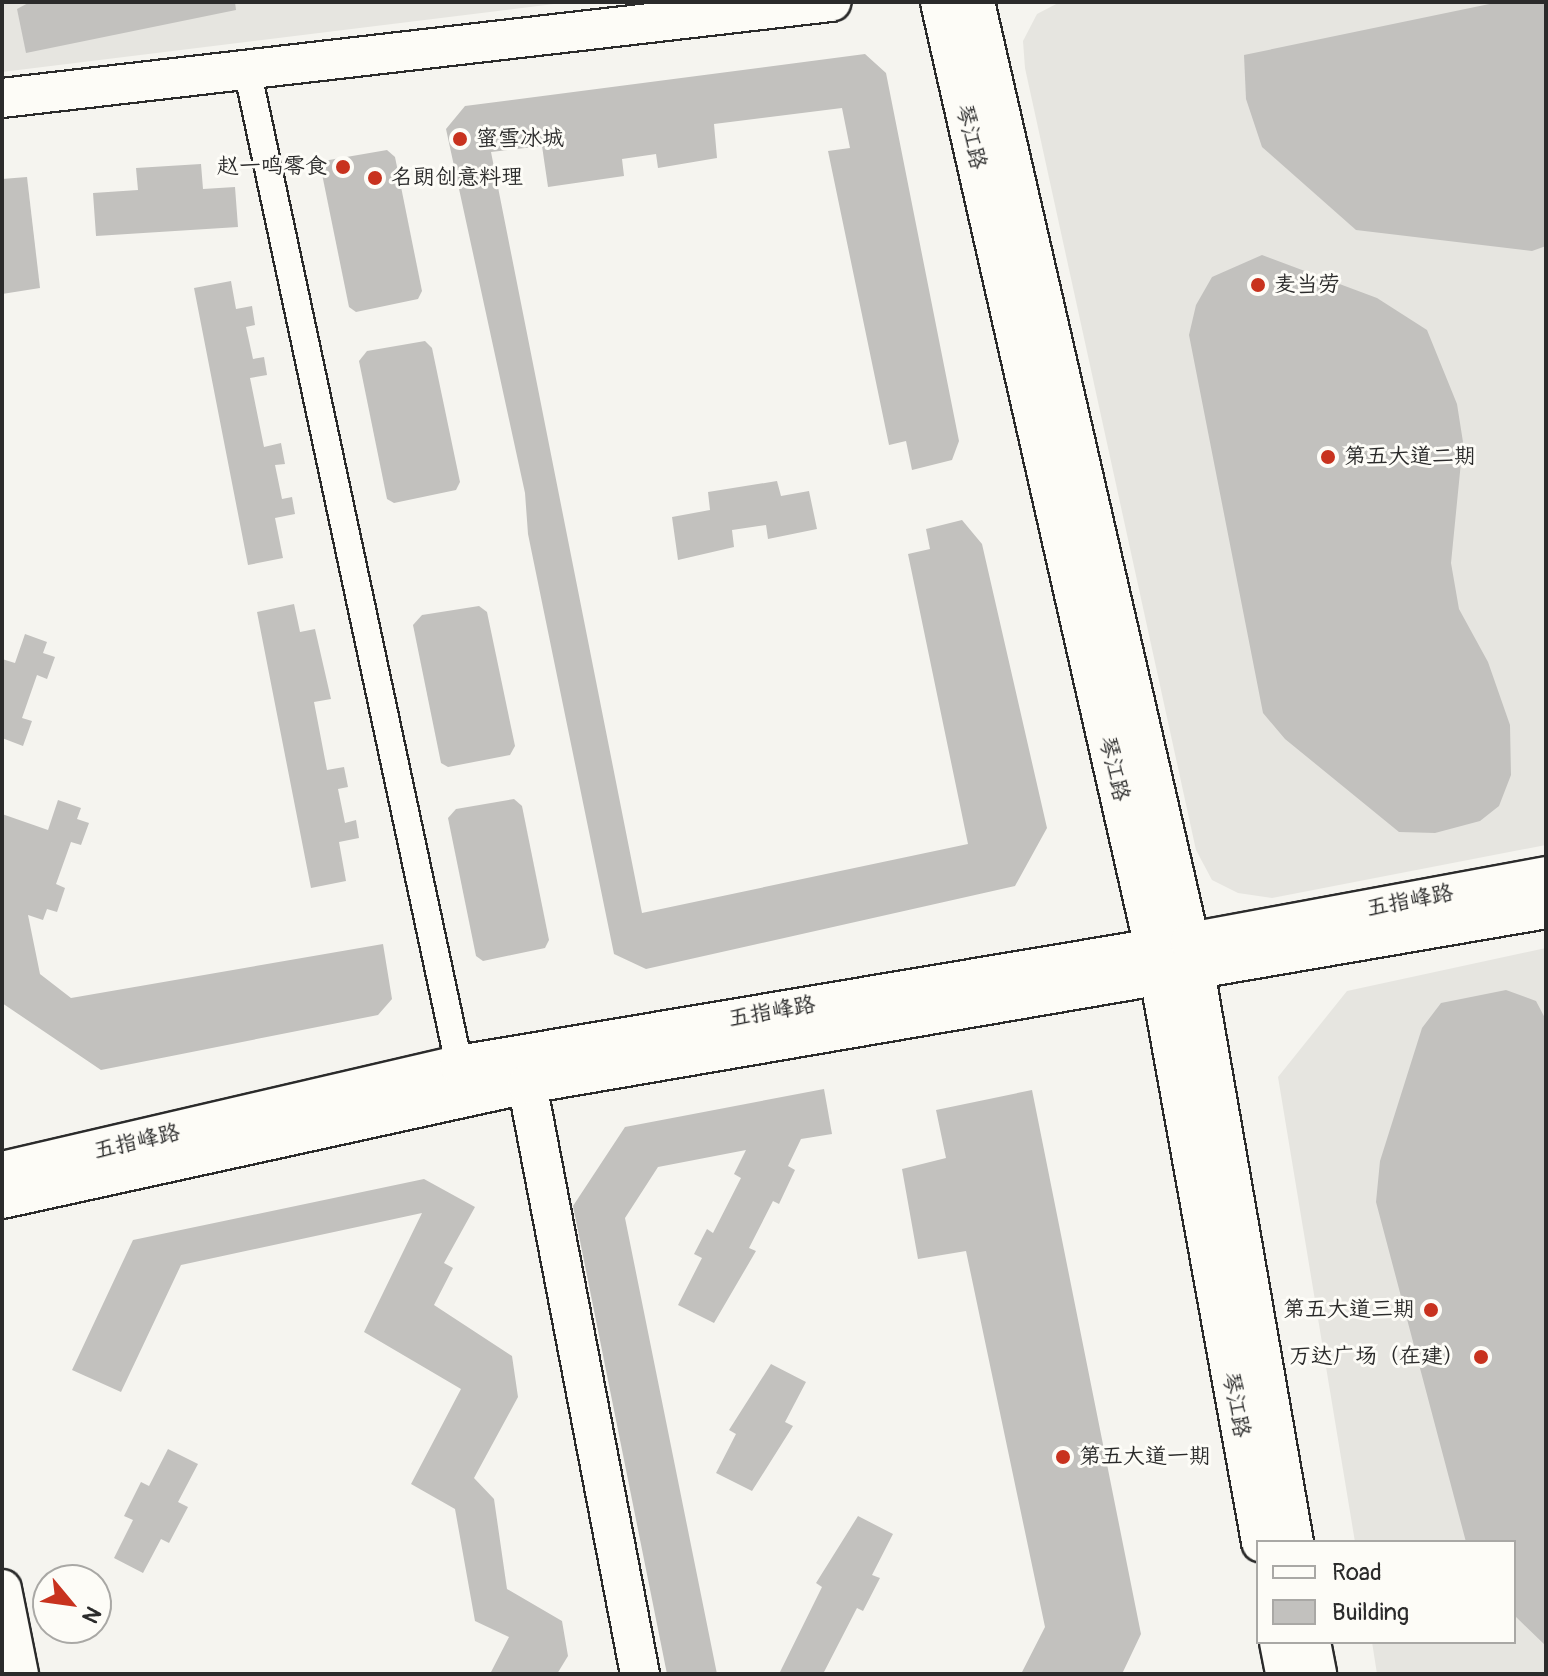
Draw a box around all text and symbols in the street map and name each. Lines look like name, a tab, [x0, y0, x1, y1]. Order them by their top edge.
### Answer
street label: 琴江路	[951, 102, 991, 172]
place label: 蜜雪冰城	[476, 126, 564, 152]
marker: 蜜雪冰城	[451, 130, 469, 148]
place label: 赵一鸣零食	[217, 154, 327, 180]
marker: 赵一鸣零食	[334, 158, 352, 176]
place label: 名朗创意料理	[391, 165, 523, 191]
marker: 名朗创意料理	[366, 169, 384, 187]
place label: 麦当劳	[1274, 272, 1340, 298]
marker: 麦当劳	[1249, 276, 1267, 294]
place label: 第五大道二期	[1344, 444, 1476, 470]
marker: 第五大道二期	[1319, 448, 1337, 466]
street label: 琴江路	[1094, 734, 1134, 804]
street label: 五指峰路	[1364, 880, 1456, 922]
street label: 五指峰路	[726, 991, 818, 1033]
street label: 五指峰路	[91, 1119, 183, 1165]
place label: 第五大道三期	[1283, 1297, 1415, 1323]
marker: 第五大道三期	[1422, 1301, 1440, 1319]
place label: 万达广场（在建）	[1289, 1344, 1465, 1370]
marker: 万达广场（在建）	[1472, 1348, 1490, 1366]
street label: 琴江路	[1217, 1370, 1255, 1440]
place label: 第五大道一期	[1079, 1444, 1211, 1470]
marker: 第五大道一期	[1054, 1448, 1072, 1466]
legend	[1256, 1540, 1516, 1644]
text: Road	[1332, 1558, 1382, 1587]
north arrow	[32, 1564, 112, 1644]
text: Building	[1332, 1598, 1409, 1627]
text: N	[75, 1601, 107, 1628]

